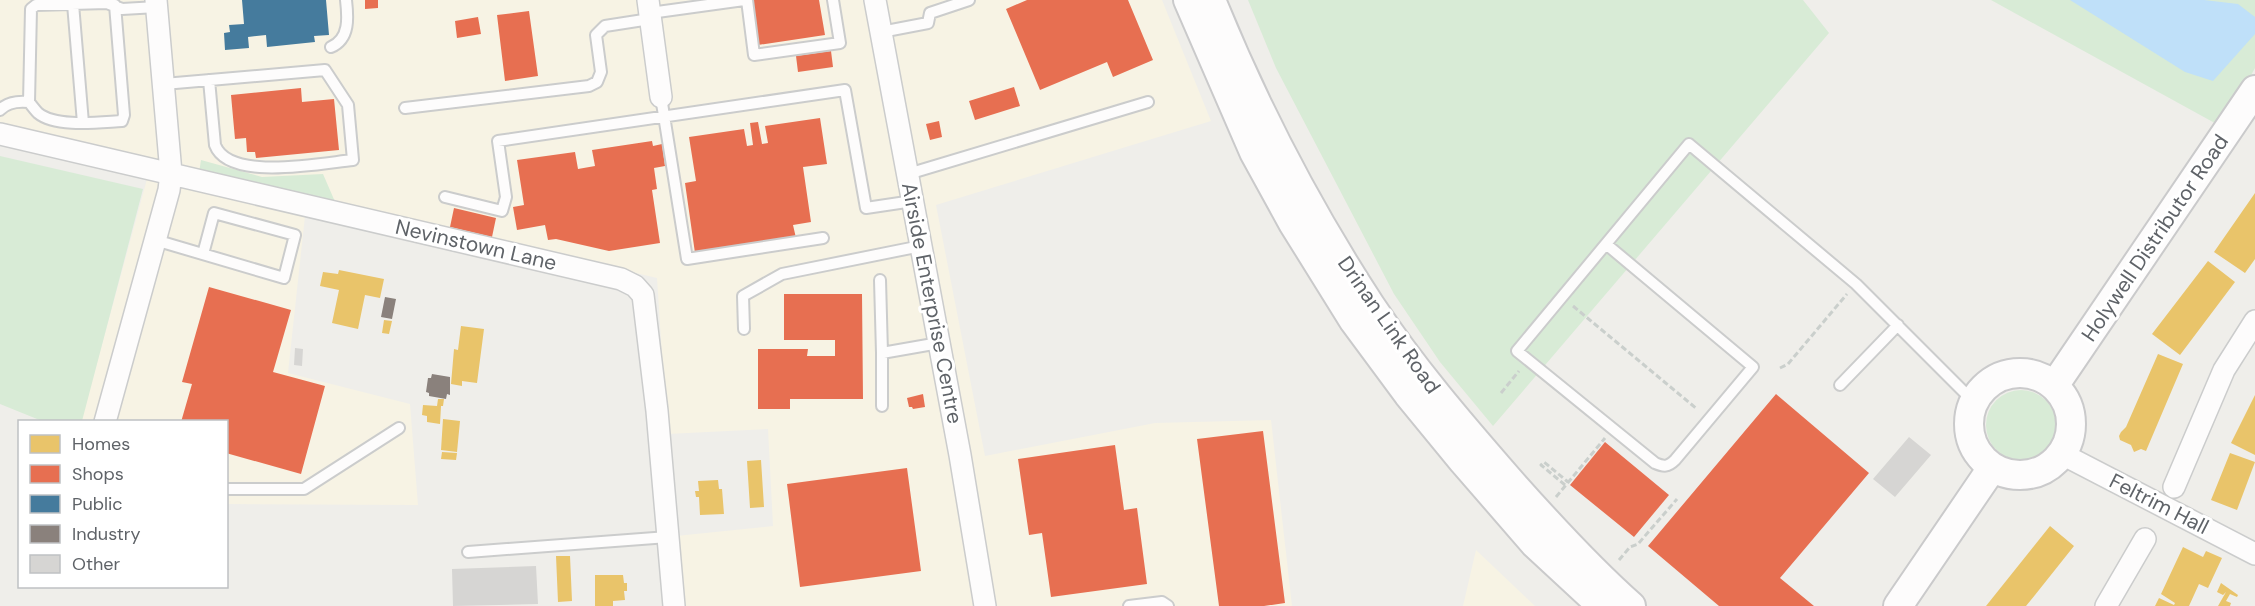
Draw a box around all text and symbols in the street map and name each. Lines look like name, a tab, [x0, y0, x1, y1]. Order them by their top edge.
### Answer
street label: Holywell Distributor Road	[2075, 129, 2235, 347]
street label: Airside Enterprise Centre	[895, 180, 969, 426]
street label: Nevinstown Lane	[393, 213, 559, 277]
street label: Drinan Link Road	[1331, 251, 1447, 399]
legend	[18, 420, 228, 588]
text: Homes	[72, 432, 130, 456]
text: Shops	[72, 462, 124, 486]
street label: Feltrim Hall	[2105, 467, 2213, 541]
text: Public	[72, 492, 123, 516]
text: Industry	[72, 522, 141, 546]
text: Other	[72, 552, 121, 576]

